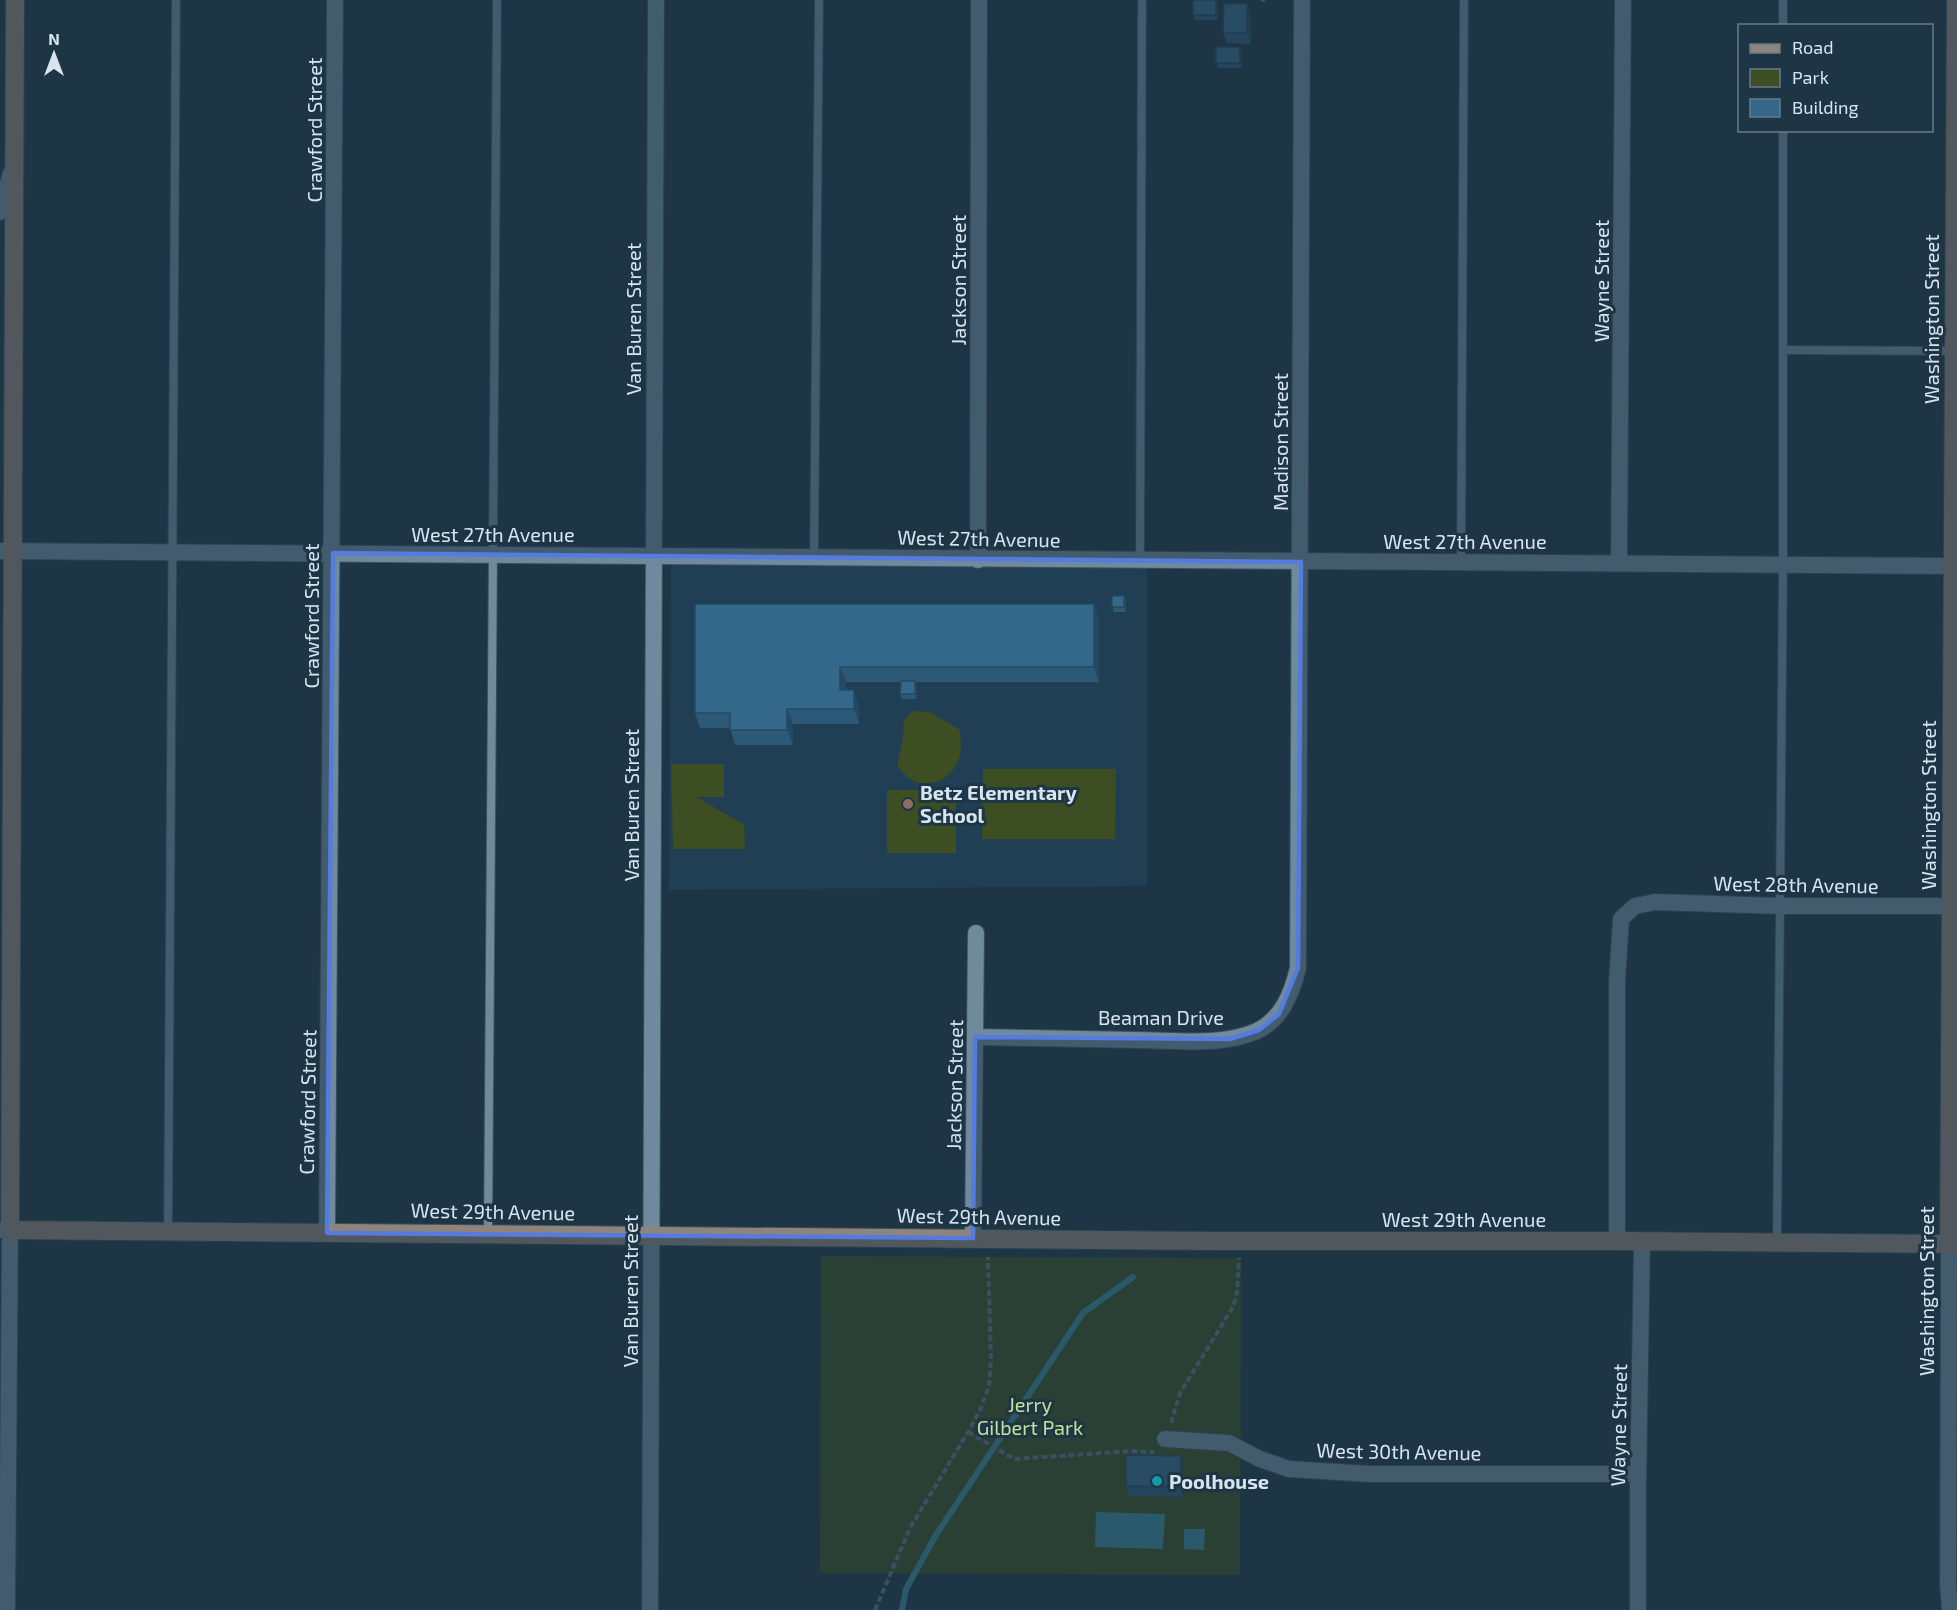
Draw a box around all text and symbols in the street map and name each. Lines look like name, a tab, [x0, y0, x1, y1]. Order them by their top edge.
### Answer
north arrow	[24, 24, 84, 84]
legend	[1738, 24, 1933, 132]
text: N	[48, 29, 60, 48]
text: Road	[1792, 36, 1833, 58]
street label: Crawford Street	[302, 57, 326, 203]
text: Park	[1792, 66, 1829, 88]
text: Building	[1792, 96, 1859, 118]
street label: Jackson Street	[946, 214, 970, 345]
street label: Wayne Street	[1589, 219, 1613, 342]
street label: Washington Street	[1919, 234, 1943, 404]
street label: Van Buren Street	[621, 242, 645, 395]
street label: Madison Street	[1268, 373, 1292, 511]
street label: West 27th Avenue	[411, 522, 575, 546]
street label: West 27th Avenue	[897, 525, 1061, 551]
street label: West 27th Avenue	[1383, 529, 1547, 553]
street label: Crawford Street	[299, 543, 323, 689]
street label: Washington Street	[1916, 720, 1940, 890]
street label: Van Buren Street	[619, 728, 643, 881]
place label: Betz Elementary School	[920, 780, 1078, 827]
marker: Betz Elementary School	[901, 797, 915, 811]
street label: West 28th Avenue	[1713, 871, 1879, 897]
street label: Beaman Drive	[1098, 1005, 1224, 1029]
street label: Jackson Street	[941, 1019, 967, 1151]
street label: Crawford Street	[294, 1029, 320, 1175]
street label: West 29th Avenue	[411, 1198, 575, 1224]
street label: West 29th Avenue	[897, 1203, 1061, 1229]
street label: Washington Street	[1914, 1206, 1938, 1376]
street label: West 29th Avenue	[1382, 1207, 1546, 1231]
street label: Van Buren Street	[618, 1214, 642, 1367]
street label: Wayne Street	[1605, 1363, 1631, 1487]
park label: Jerry Gilbert Park	[977, 1392, 1083, 1439]
street label: West 30th Avenue	[1316, 1438, 1482, 1464]
place label: Poolhouse	[1169, 1469, 1269, 1493]
marker: Poolhouse	[1150, 1474, 1164, 1488]

